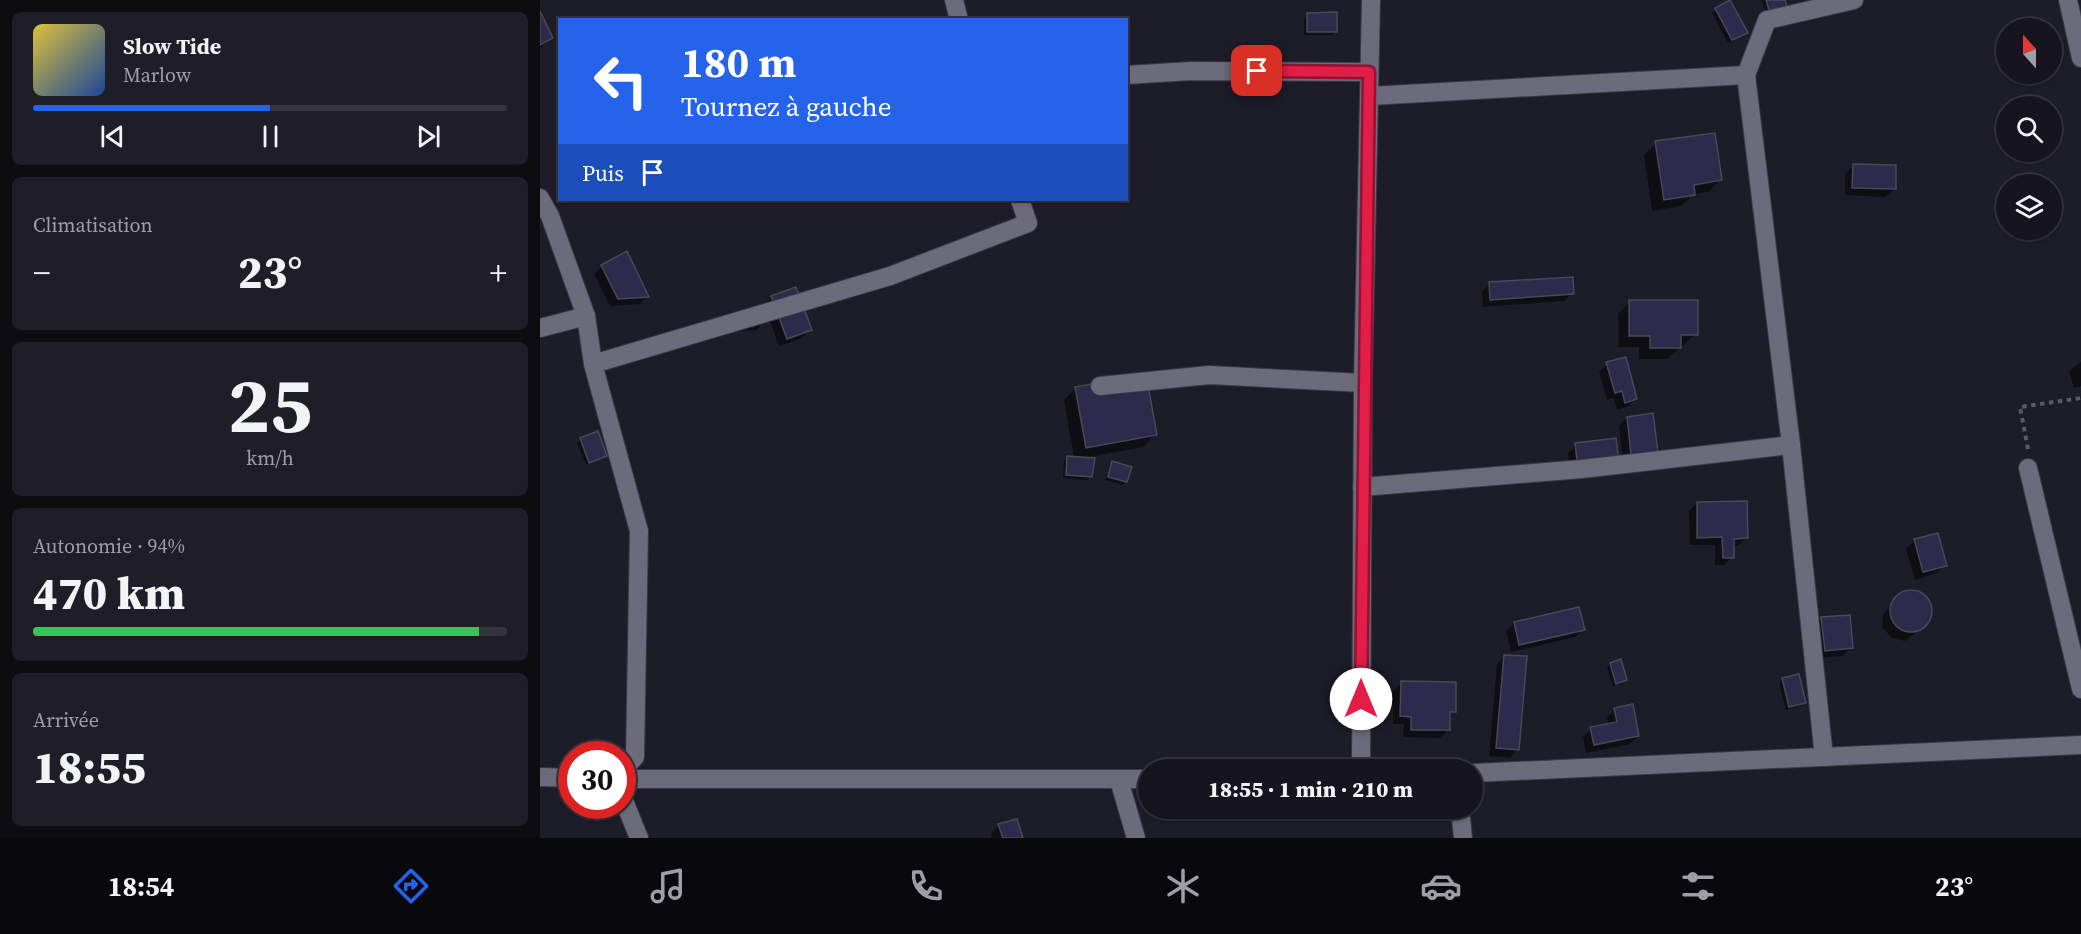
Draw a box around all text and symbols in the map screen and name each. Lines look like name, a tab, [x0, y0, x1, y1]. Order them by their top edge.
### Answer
north arrow	[1996, 18, 2062, 84]
map controls	[1996, 18, 2062, 240]
text: Slow Tide	[123, 31, 221, 61]
text: 180 m	[681, 33, 796, 91]
icon: left	[582, 42, 660, 120]
pin	[1231, 45, 1282, 96]
icon: arrive	[1240, 54, 1273, 87]
text: Marlow	[123, 61, 191, 89]
text: Tournez à gauche	[681, 88, 891, 125]
button: search	[1996, 96, 2062, 162]
icon: previous	[96, 120, 129, 153]
icon: pause	[254, 120, 287, 153]
icon: next	[412, 120, 445, 153]
icon: arrive	[636, 156, 669, 189]
text: Puis	[582, 158, 624, 188]
button: layers	[1996, 174, 2062, 240]
text: Climatisation	[33, 211, 153, 239]
text: 23°	[238, 241, 302, 303]
text: −	[33, 250, 51, 295]
text: +	[489, 250, 507, 295]
text: 25	[228, 351, 312, 458]
text: km/h	[246, 444, 294, 472]
text: Autonomie · 94%	[33, 532, 185, 560]
text: 470 km	[33, 562, 185, 624]
position arrow	[1329, 667, 1393, 731]
text: Arrivée	[33, 706, 99, 734]
text: 18:55	[33, 736, 146, 798]
speed limit sign: 30	[558, 741, 636, 819]
text: 18:55 · 1 min · 210 m	[1208, 774, 1413, 804]
icon: directions	[390, 865, 432, 907]
icon: music	[647, 865, 689, 907]
icon: phone	[905, 865, 947, 907]
icon: climate	[1162, 865, 1204, 907]
icon: car	[1420, 865, 1462, 907]
icon: filters	[1677, 865, 1719, 907]
text: 18:54	[108, 868, 174, 905]
text: 23°	[1935, 868, 1973, 905]

